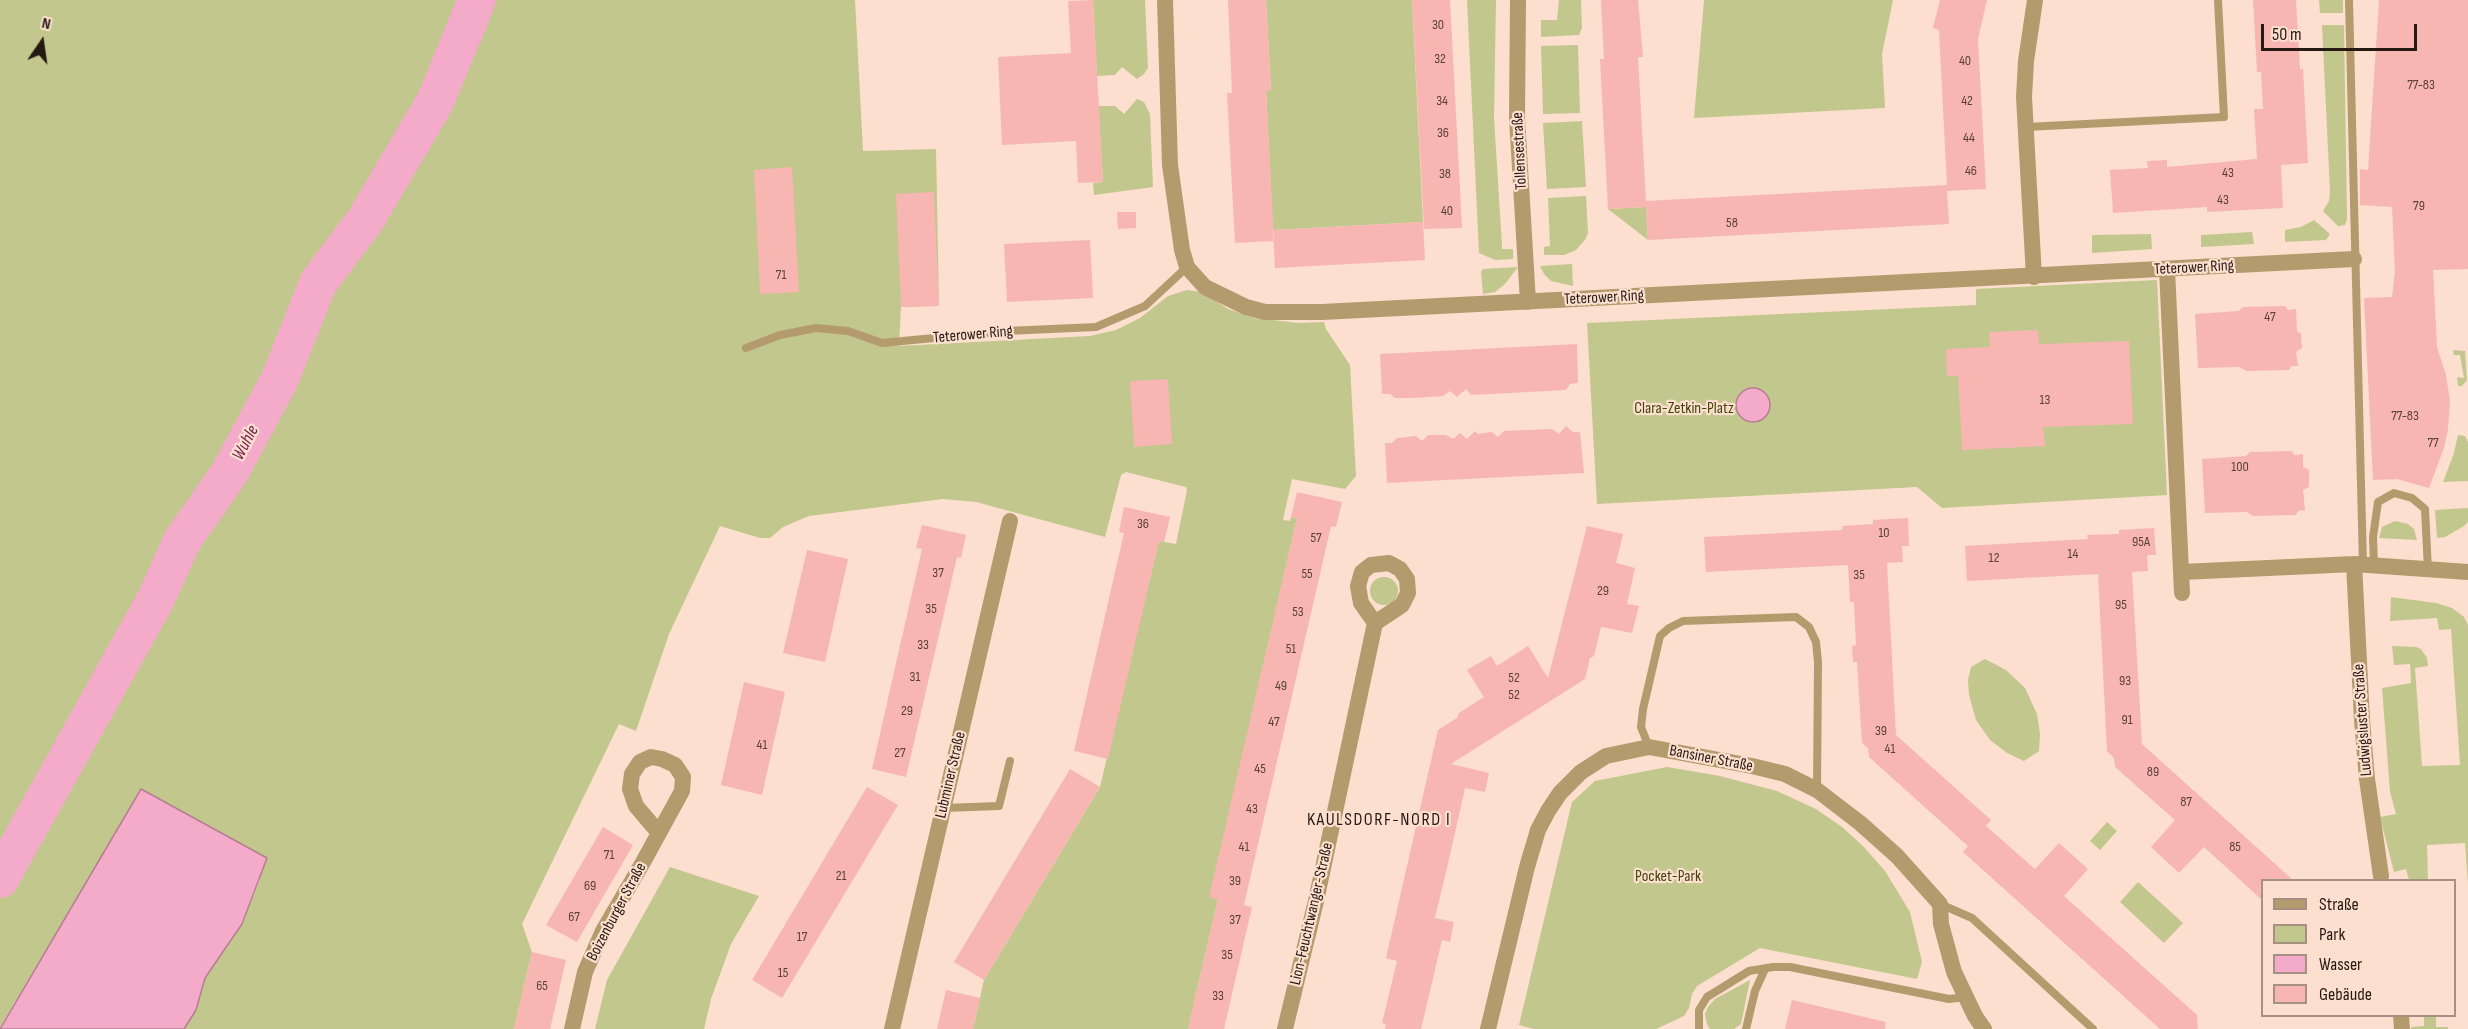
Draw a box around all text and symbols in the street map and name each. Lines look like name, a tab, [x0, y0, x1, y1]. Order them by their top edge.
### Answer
north arrow	[12, 12, 72, 72]
scale bar	[2264, 12, 2420, 50]
text: N	[40, 14, 52, 34]
house number: 30	[1432, 17, 1444, 33]
text: 50 m	[2272, 24, 2302, 45]
house number: 32	[1434, 51, 1446, 67]
house number: 40	[1959, 53, 1971, 69]
house number: 77-83	[2407, 77, 2435, 93]
house number: 34	[1436, 93, 1448, 109]
house number: 42	[1961, 93, 1973, 109]
street label: Tollensestraße	[1508, 112, 1532, 190]
house number: 36	[1437, 125, 1449, 141]
house number: 44	[1963, 130, 1975, 146]
house number: 46	[1965, 163, 1977, 179]
house number: 43	[2222, 165, 2234, 181]
house number: 38	[1439, 166, 1451, 182]
house number: 43	[2217, 192, 2229, 208]
house number: 79	[2413, 198, 2425, 214]
house number: 40	[1441, 203, 1453, 219]
house number: 58	[1726, 215, 1738, 231]
street label: Teterower Ring	[2154, 256, 2234, 280]
house number: 71	[776, 267, 786, 283]
street label: Teterower Ring	[1564, 286, 1644, 310]
house number: 47	[2264, 309, 2276, 325]
street label: Teterower Ring	[932, 322, 1014, 348]
house number: 13	[2040, 392, 2050, 408]
park label: Clara-Zetkin-Platz	[1634, 399, 1734, 419]
house number: 77-83	[2391, 408, 2419, 424]
water label: Wuhle	[228, 422, 264, 464]
house number: 77	[2427, 435, 2439, 451]
house number: 100	[2231, 459, 2249, 475]
house number: 36	[1137, 516, 1149, 532]
house number: 10	[1878, 525, 1890, 541]
house number: 57	[1310, 530, 1322, 546]
house number: 95A	[2132, 534, 2150, 550]
house number: 14	[2068, 546, 2078, 562]
house number: 12	[1989, 550, 1999, 566]
house number: 37	[932, 565, 944, 581]
house number: 55	[1301, 566, 1313, 582]
house number: 35	[1853, 567, 1865, 583]
house number: 29	[1597, 583, 1609, 599]
house number: 95	[2115, 597, 2127, 613]
house number: 35	[925, 601, 937, 617]
house number: 53	[1292, 604, 1304, 620]
house number: 33	[917, 637, 929, 653]
house number: 51	[1286, 641, 1296, 657]
street label: Ludwigsluster Straße	[2350, 663, 2376, 777]
house number: 31	[910, 669, 920, 685]
house number: 52	[1508, 670, 1520, 686]
house number: 93	[2119, 673, 2131, 689]
house number: 49	[1275, 678, 1287, 694]
house number: 52	[1508, 687, 1520, 703]
house number: 29	[901, 703, 913, 719]
house number: 91	[2121, 712, 2133, 728]
house number: 47	[1268, 714, 1280, 730]
house number: 39	[1875, 723, 1887, 739]
street label: Lubminer Straße	[932, 730, 970, 820]
house number: 41	[757, 737, 767, 753]
street label: Bansiner Straße	[1668, 741, 1754, 777]
house number: 41	[1885, 741, 1895, 757]
house number: 27	[894, 745, 906, 761]
house number: 45	[1254, 761, 1266, 777]
house number: 89	[2147, 764, 2159, 780]
house number: 87	[2180, 794, 2192, 810]
house number: 43	[1246, 801, 1258, 817]
district label: KAULSDORF-NORD I	[1307, 809, 1451, 831]
house number: 41	[1239, 839, 1249, 855]
house number: 85	[2229, 839, 2241, 855]
street label: Lion-Feuchtwanger-Straße	[1286, 841, 1338, 987]
house number: 71	[604, 847, 614, 863]
street label: Boizenburger Straße	[583, 860, 651, 964]
park label: Pocket-Park	[1635, 867, 1701, 887]
house number: 21	[836, 868, 846, 884]
house number: 39	[1229, 873, 1241, 889]
house number: 69	[584, 878, 596, 894]
legend	[2261, 879, 2456, 1017]
text: Straße	[2319, 894, 2359, 915]
house number: 67	[568, 909, 580, 925]
house number: 37	[1229, 912, 1241, 928]
text: Park	[2319, 924, 2345, 945]
house number: 17	[797, 929, 807, 945]
house number: 35	[1221, 947, 1233, 963]
text: Wasser	[2319, 954, 2362, 975]
house number: 15	[778, 965, 788, 981]
house number: 65	[536, 978, 548, 994]
text: Gebäude	[2319, 984, 2372, 1005]
house number: 33	[1212, 988, 1224, 1004]

